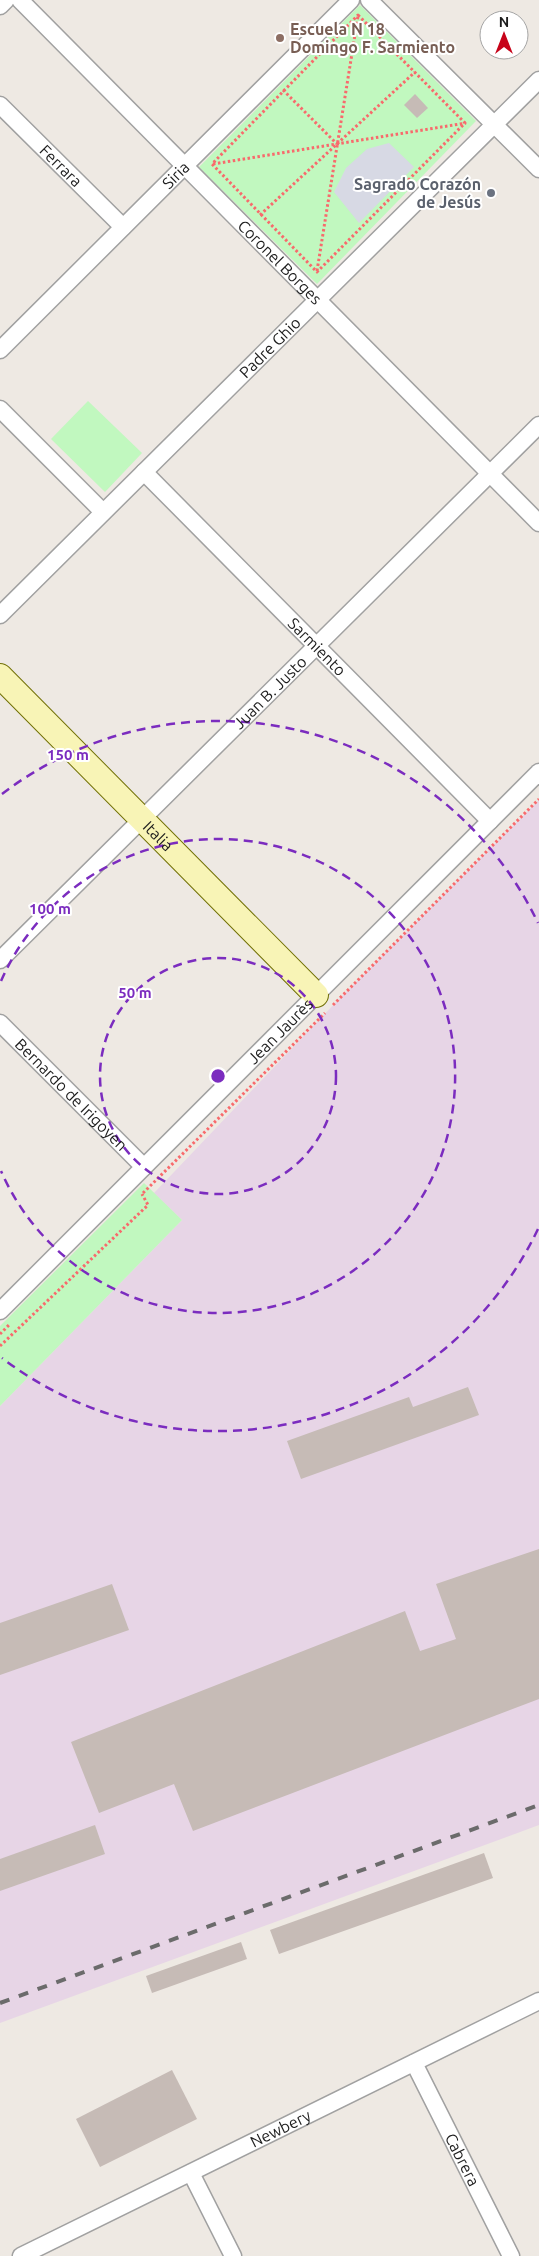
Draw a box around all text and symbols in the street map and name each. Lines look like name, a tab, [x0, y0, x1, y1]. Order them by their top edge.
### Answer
north arrow	[479, 10, 529, 60]
text: N	[499, 14, 509, 30]
place label: Escuela N 18 Domingo F. Sarmiento	[290, 20, 455, 56]
marker: Escuela N 18 Domingo F. Sarmiento	[274, 32, 286, 44]
street label: Ferrara	[36, 141, 86, 190]
street label: Siria	[158, 158, 193, 192]
place label: Sagrado Corazón de Jesús	[354, 175, 481, 211]
marker: Sagrado Corazón de Jesús	[485, 187, 497, 199]
street label: Coronel Borges	[234, 216, 325, 308]
street label: Padre Ghio	[235, 313, 304, 381]
street label: Sarmiento	[285, 614, 350, 679]
street label: Juan B. Justo	[229, 652, 310, 732]
text: 150 m	[47, 746, 89, 763]
street label: Italia	[140, 817, 177, 855]
text: 100 m	[29, 900, 71, 917]
text: 50 m	[118, 984, 152, 1001]
street label: Jean Jaurès	[244, 995, 316, 1067]
street label: Bernardo de Irigoyen	[12, 1035, 131, 1154]
centre of rings	[209, 1067, 227, 1085]
street label: Newbery	[247, 2106, 314, 2151]
street label: Cabrera	[442, 2130, 483, 2189]

